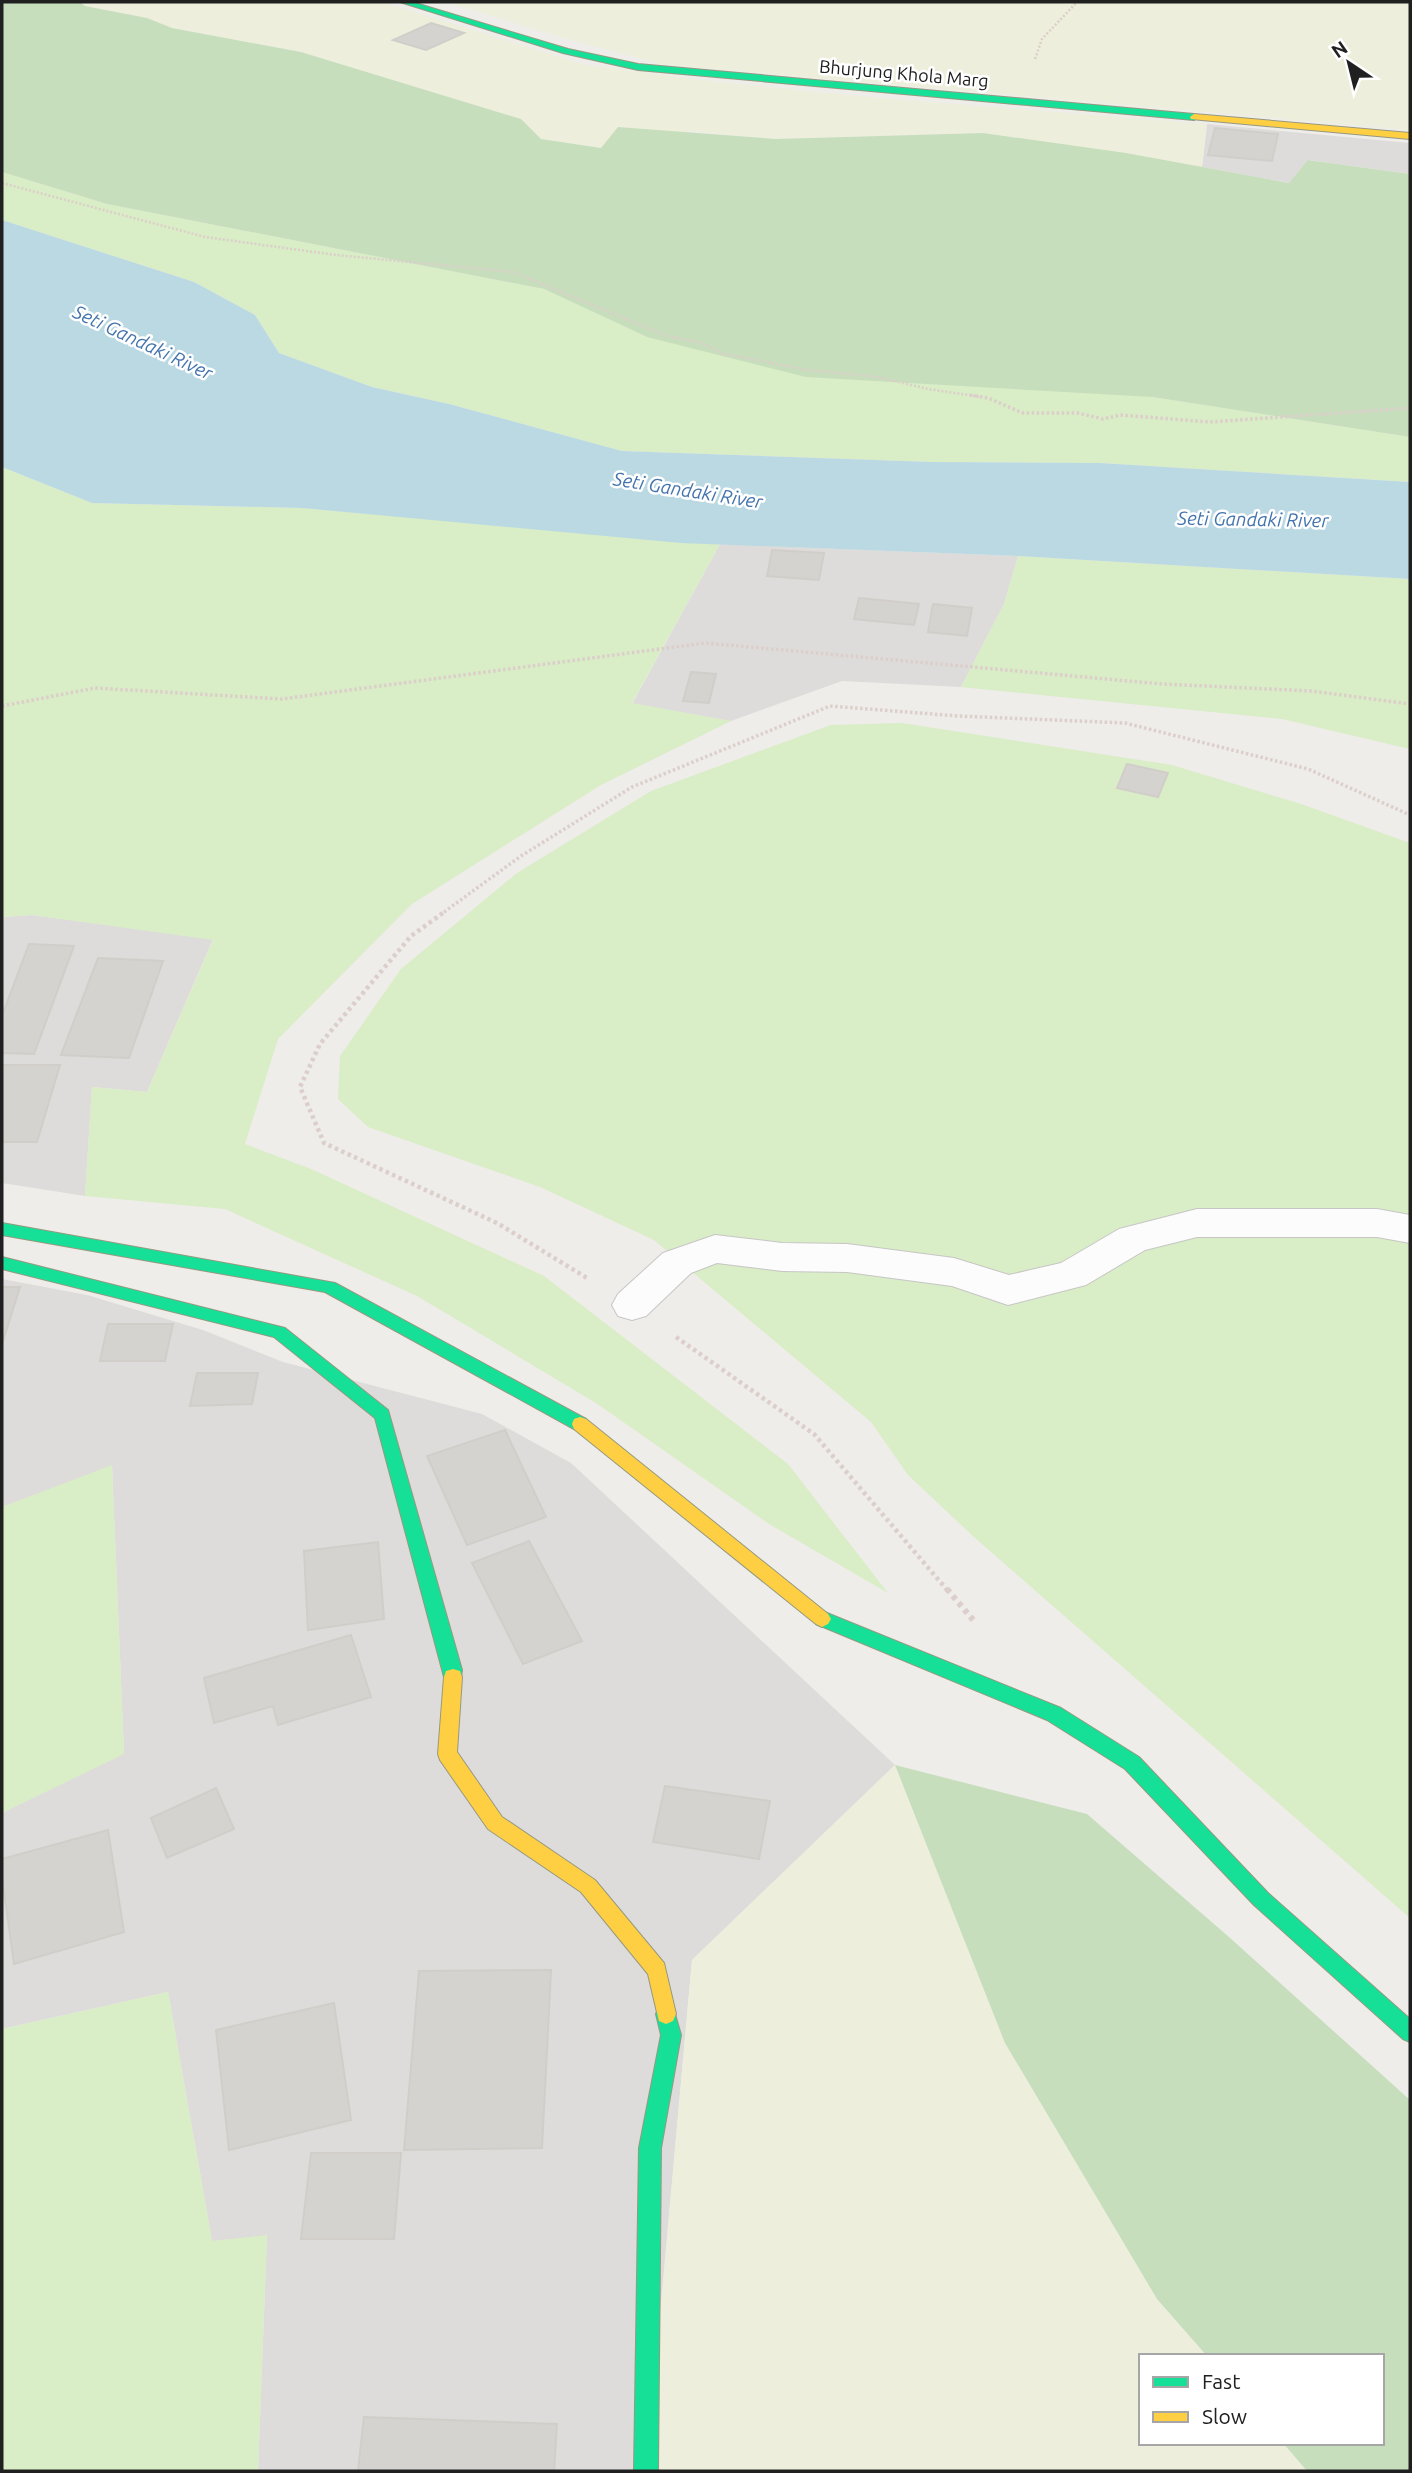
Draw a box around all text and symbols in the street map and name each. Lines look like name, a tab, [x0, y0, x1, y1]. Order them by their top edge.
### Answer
north arrow	[1314, 28, 1384, 98]
text: N	[1327, 36, 1351, 62]
street label: Bhurjung Khola Marg	[818, 56, 990, 90]
water label: Seti Gandaki River	[69, 300, 217, 384]
water label: Seti Gandaki River	[611, 467, 765, 513]
water label: Seti Gandaki River	[1176, 507, 1329, 531]
legend	[1139, 2354, 1384, 2445]
text: Fast	[1202, 2369, 1240, 2393]
text: Slow	[1202, 2404, 1247, 2428]

